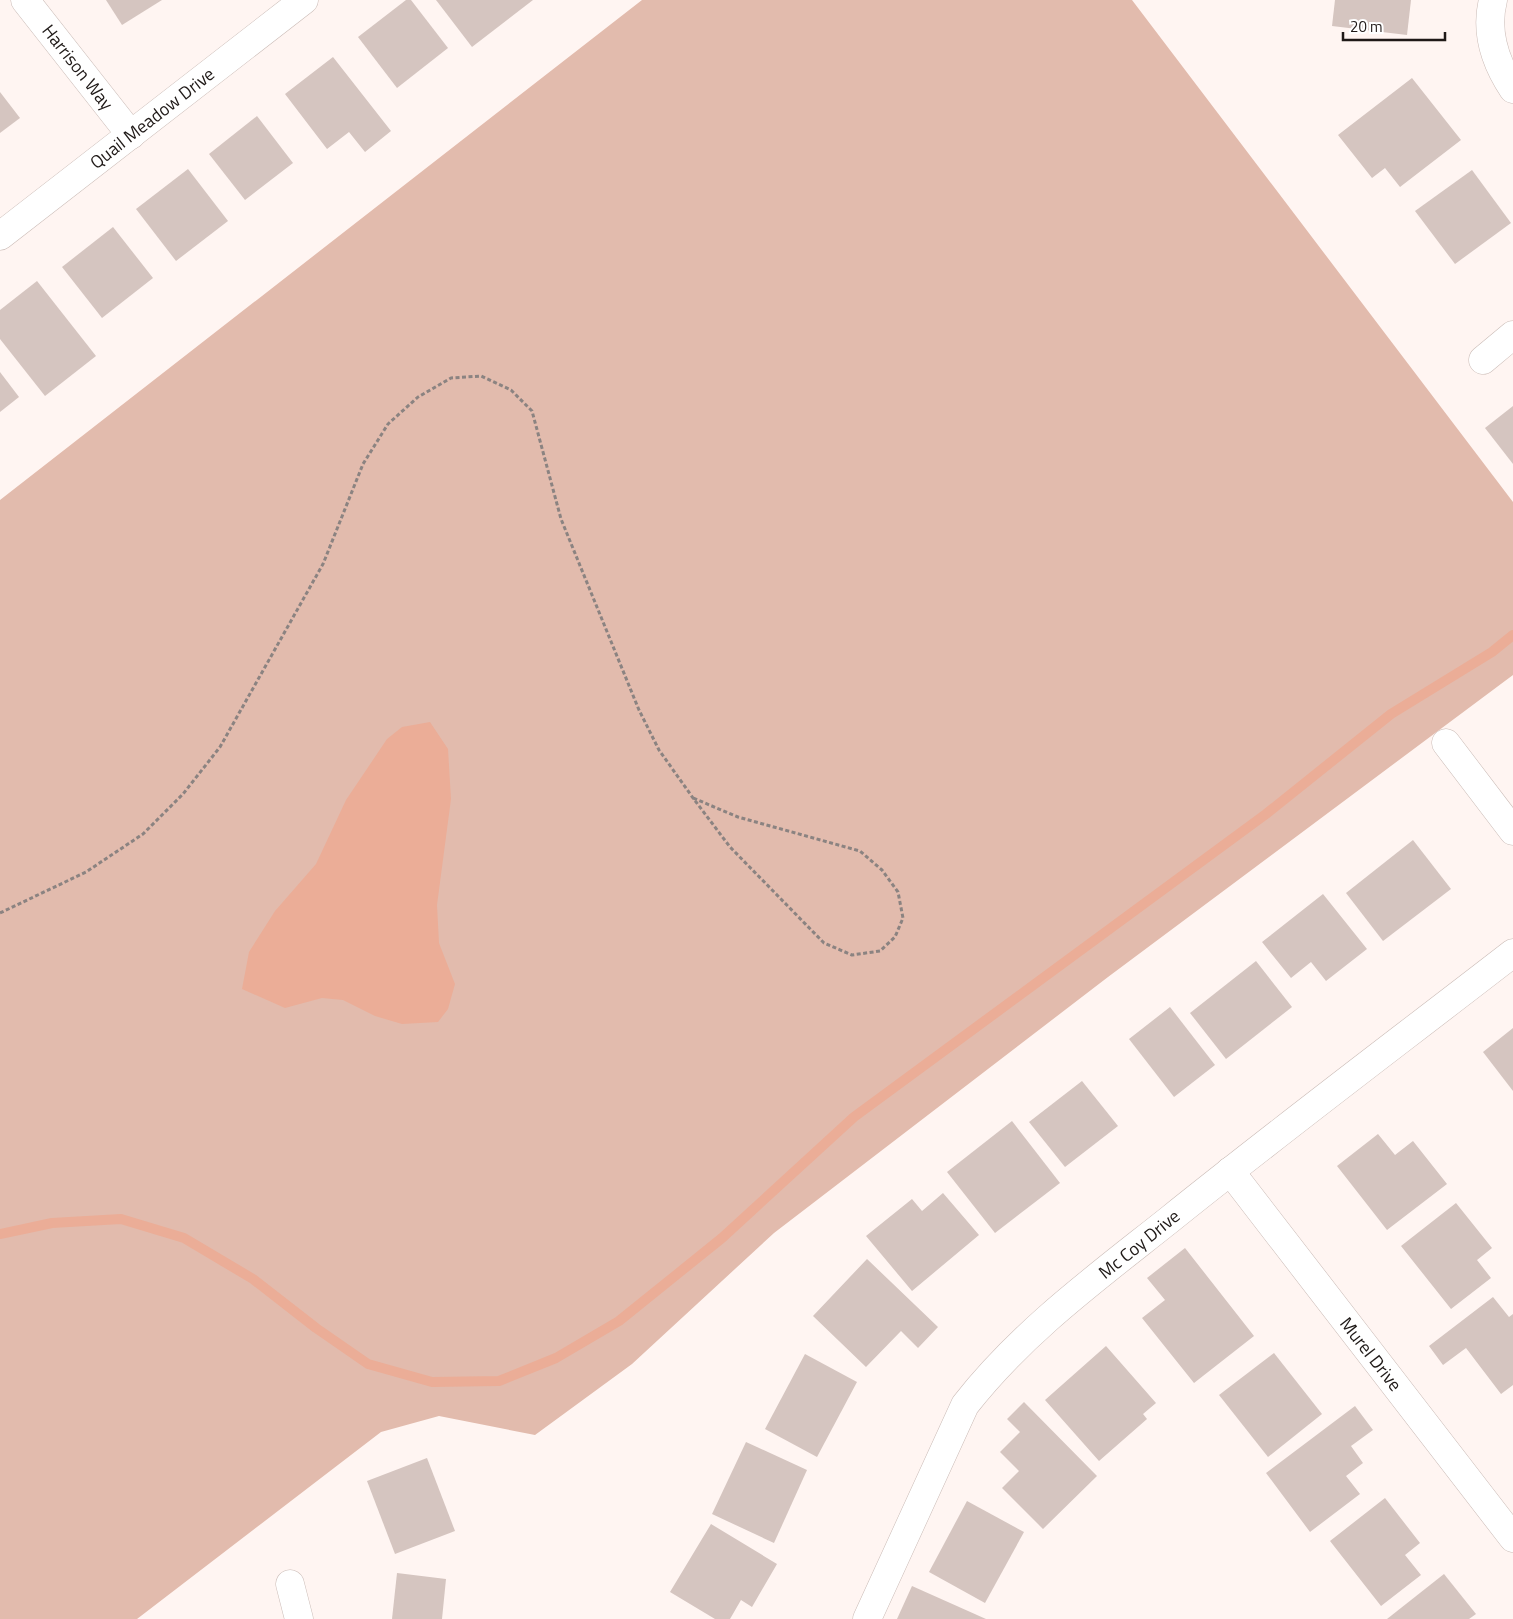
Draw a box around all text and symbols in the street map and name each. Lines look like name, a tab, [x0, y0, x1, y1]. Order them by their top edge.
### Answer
scale bar	[1343, 10, 1446, 42]
text: 20 m	[1350, 15, 1383, 38]
street label: Harrison Way	[36, 18, 120, 116]
street label: Quail Meadow Drive	[84, 61, 220, 175]
street label: Mc Coy Drive	[1093, 1203, 1185, 1285]
street label: Murel Drive	[1333, 1311, 1409, 1397]

